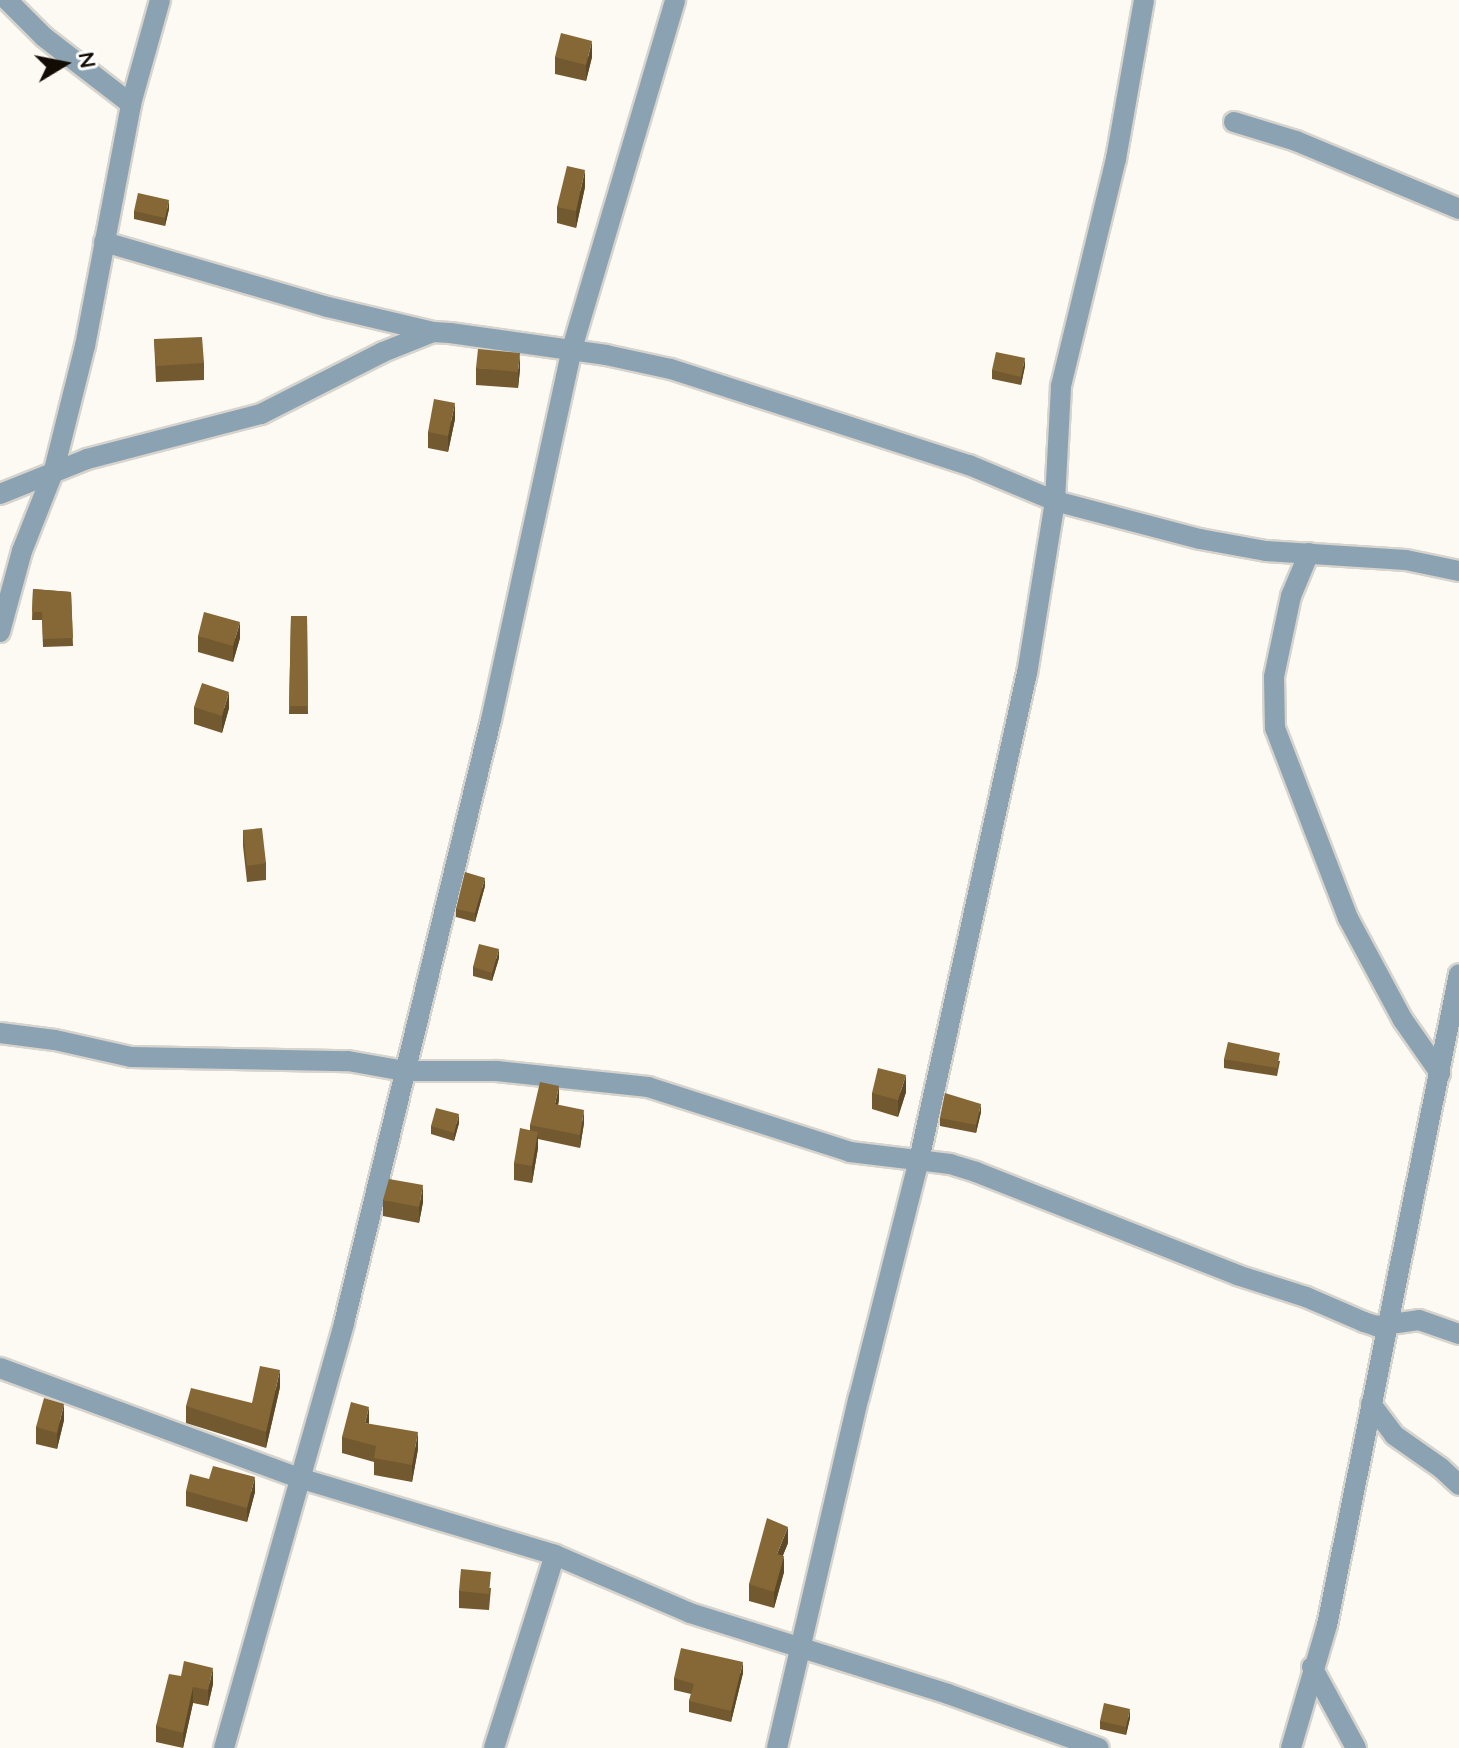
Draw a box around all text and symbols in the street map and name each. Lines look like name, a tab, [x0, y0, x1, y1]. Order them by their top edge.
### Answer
north arrow	[24, 24, 104, 104]
text: N	[72, 49, 103, 70]

